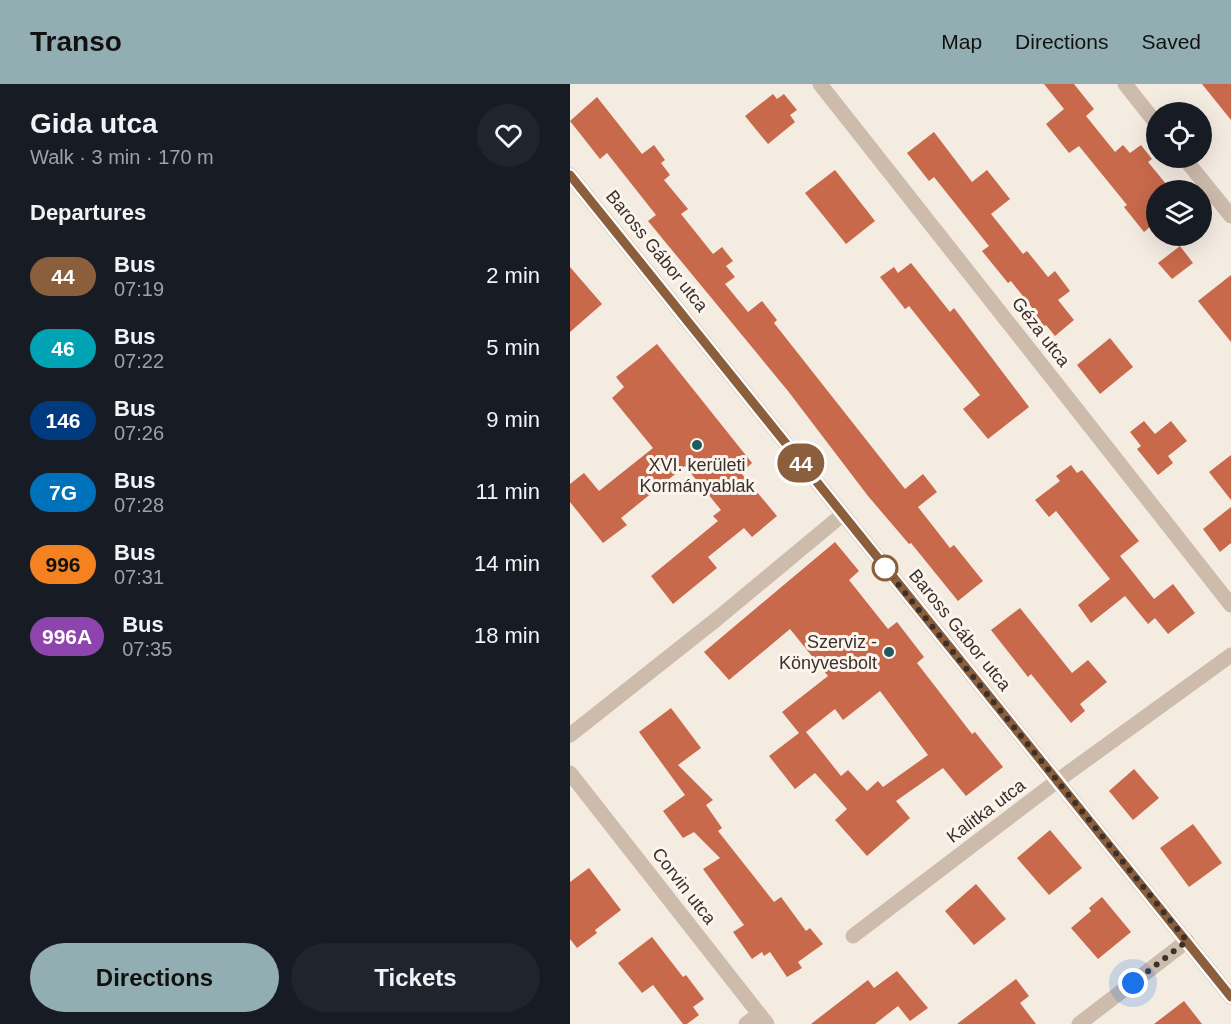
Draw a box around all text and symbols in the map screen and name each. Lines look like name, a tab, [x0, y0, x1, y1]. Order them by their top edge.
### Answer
text: Transo	[30, 26, 122, 57]
text: Map	[941, 30, 982, 53]
text: Directions	[1015, 30, 1108, 53]
text: Saved	[1141, 30, 1201, 53]
map controls	[1146, 102, 1212, 246]
button: locate	[1146, 102, 1212, 168]
button: heart	[477, 104, 540, 167]
text: Gida utca	[30, 108, 158, 139]
text: Walk · 3 min · 170 m	[30, 146, 214, 168]
button: layers	[1146, 180, 1212, 246]
street label: Baross Gábor utca	[602, 186, 713, 316]
text: Departures	[30, 200, 146, 225]
text: Bus	[114, 252, 156, 277]
text: 2 min	[486, 263, 540, 288]
text: 44	[51, 265, 75, 288]
text: 07:19	[114, 278, 164, 300]
street label: Géza utca	[1008, 294, 1075, 371]
text: Bus	[114, 324, 156, 349]
text: 5 min	[486, 335, 540, 360]
text: 46	[51, 337, 75, 360]
text: 07:22	[114, 350, 164, 372]
text: Bus	[114, 396, 156, 421]
text: 9 min	[486, 407, 540, 432]
text: 146	[45, 409, 81, 432]
text: 07:26	[114, 422, 164, 444]
marker: XVI. kerületi Kormányablak	[690, 438, 704, 452]
line badge: 44	[774, 444, 828, 482]
text: 44	[789, 452, 813, 475]
place label: XVI. kerületi Kormányablak	[639, 455, 756, 496]
text: Bus	[114, 468, 156, 493]
text: 11 min	[476, 479, 540, 504]
text: 7G	[49, 481, 77, 504]
text: 07:28	[114, 494, 164, 516]
text: Bus	[114, 540, 156, 565]
text: 14 min	[474, 551, 540, 576]
text: 996	[45, 553, 81, 576]
unlabelled marker	[872, 555, 898, 581]
street label: Baross Gábor utca	[905, 565, 1016, 695]
text: 07:31	[114, 566, 164, 588]
text: Bus	[122, 612, 164, 637]
text: 18 min	[474, 623, 540, 648]
text: 996A	[42, 625, 92, 648]
place label: Szerviz - Könyvesbolt	[779, 632, 877, 673]
text: 07:35	[122, 638, 172, 660]
marker: Szerviz - Könyvesbolt	[882, 645, 896, 659]
street label: Kalitka utca	[943, 774, 1030, 847]
street label: Corvin utca	[648, 844, 721, 929]
button: Directions	[30, 943, 279, 1012]
button: Tickets	[291, 943, 540, 1012]
your location	[1118, 968, 1148, 998]

